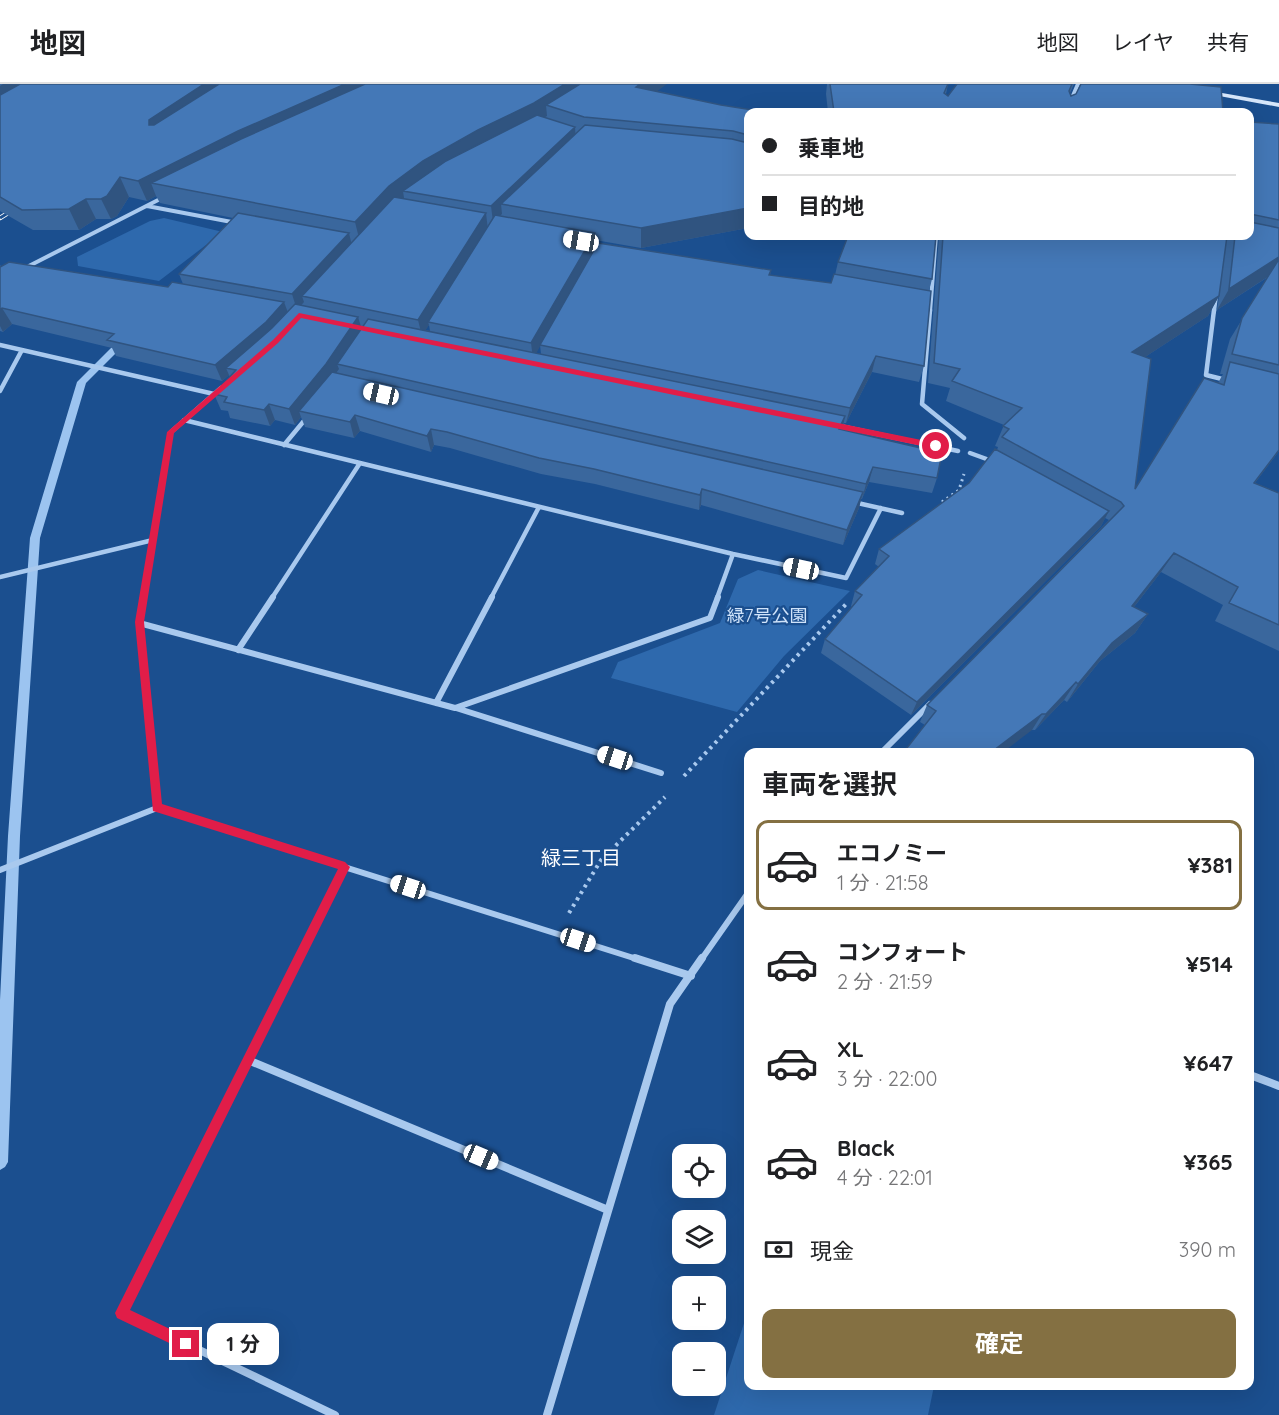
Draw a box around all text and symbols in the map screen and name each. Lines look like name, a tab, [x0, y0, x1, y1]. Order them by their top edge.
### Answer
text: 地図	[30, 25, 86, 60]
text: 地図	[1037, 29, 1079, 55]
text: レイヤ	[1112, 29, 1174, 55]
text: 共有	[1207, 29, 1249, 55]
text: 乗車地	[798, 134, 864, 162]
text: 目的地	[798, 192, 864, 220]
car	[562, 229, 600, 253]
car	[361, 381, 401, 407]
route start	[922, 432, 949, 459]
car	[782, 556, 820, 582]
park label: 緑7号公園	[726, 604, 808, 627]
car	[595, 744, 635, 772]
text: 車両を選択	[762, 767, 897, 801]
icon: car	[765, 838, 819, 892]
text: エコノミー	[837, 839, 947, 867]
district label: 緑三丁目	[541, 845, 621, 870]
text: ¥381	[1187, 851, 1233, 879]
text: 1 分 · 21:58	[837, 870, 929, 895]
car	[388, 873, 428, 901]
car	[558, 926, 598, 954]
icon: car	[765, 937, 819, 991]
text: コンフォート	[837, 938, 968, 966]
text: ¥514	[1186, 950, 1233, 978]
text: 2 分 · 21:59	[837, 969, 933, 994]
text: XL	[837, 1035, 864, 1063]
icon: car	[765, 1036, 819, 1090]
text: ¥647	[1183, 1049, 1233, 1077]
text: 3 分 · 22:00	[837, 1066, 937, 1091]
text: Black	[837, 1134, 895, 1162]
icon: car	[765, 1135, 819, 1189]
car	[461, 1142, 501, 1172]
map controls	[672, 1144, 726, 1396]
button: locate	[672, 1144, 726, 1198]
text: ¥365	[1183, 1148, 1233, 1176]
text: 4 分 · 22:01	[837, 1165, 933, 1190]
button: layers	[672, 1210, 726, 1264]
icon: cash	[762, 1233, 795, 1266]
text: 現金	[810, 1237, 854, 1265]
text: 390 m	[1179, 1237, 1236, 1262]
button: +	[672, 1276, 726, 1330]
button: 確定	[762, 1309, 1236, 1378]
callout: 1 分	[207, 1323, 279, 1365]
route end	[172, 1330, 199, 1357]
text: 1 分	[226, 1331, 260, 1356]
button: −	[672, 1342, 726, 1396]

